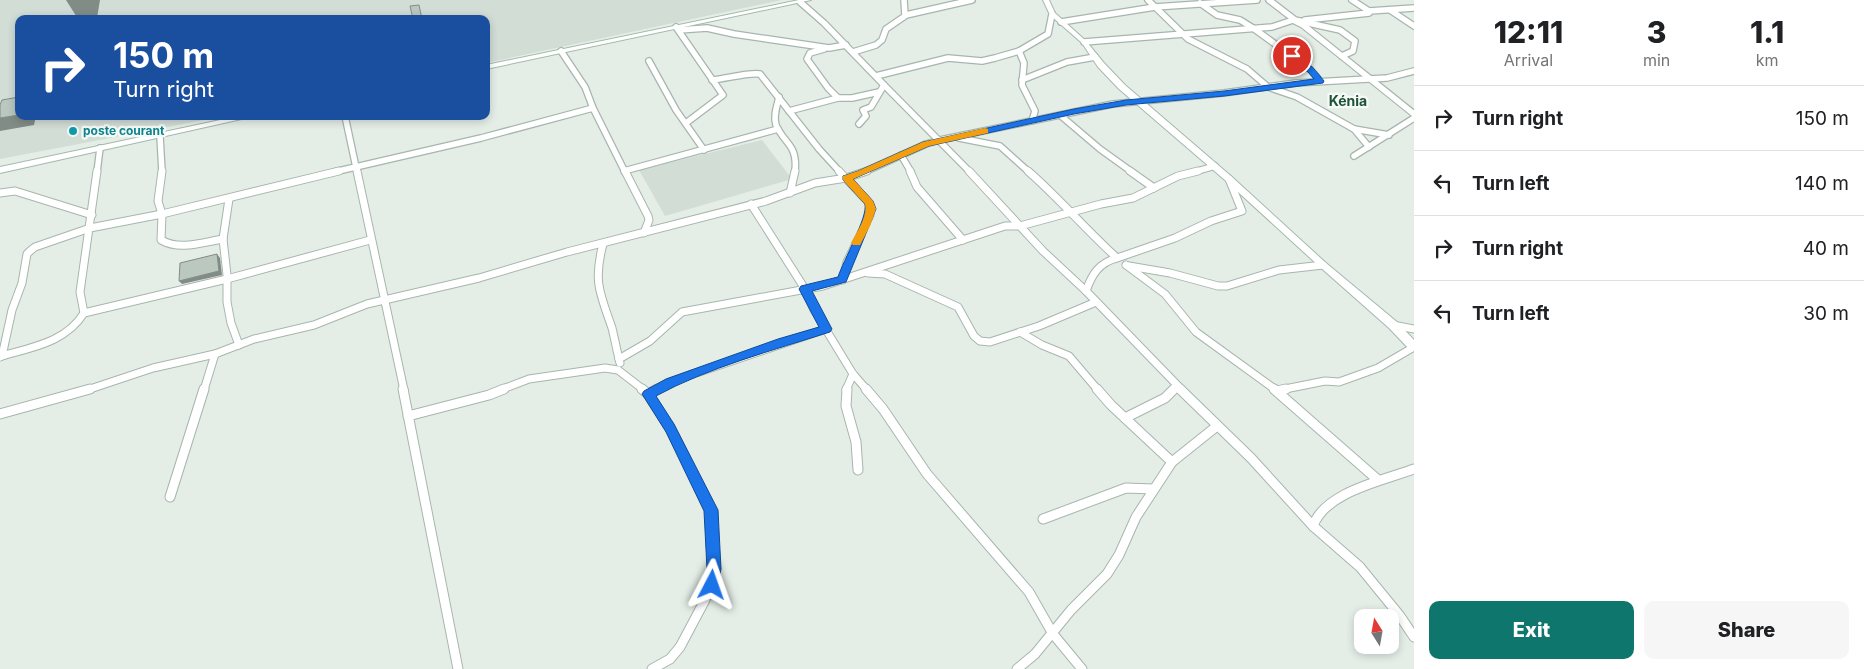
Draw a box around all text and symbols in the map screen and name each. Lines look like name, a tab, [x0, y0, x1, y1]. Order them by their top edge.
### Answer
text: 12:11	[1494, 14, 1563, 50]
text: 3	[1647, 14, 1666, 50]
text: 1.1	[1750, 14, 1784, 50]
text: 150 m	[113, 34, 214, 76]
icon: right	[30, 35, 95, 100]
pin	[1271, 35, 1313, 77]
icon: arrive	[1278, 42, 1306, 70]
text: Arrival	[1504, 50, 1553, 70]
text: min	[1643, 50, 1670, 70]
text: km	[1756, 50, 1778, 70]
text: Turn right	[113, 76, 214, 102]
district label: Kénia	[1329, 92, 1367, 109]
icon: right	[1429, 104, 1457, 132]
text: Turn right	[1472, 107, 1563, 130]
text: 150 m	[1796, 107, 1849, 130]
place label: poste courant	[83, 123, 165, 138]
marker: poste courant	[67, 125, 79, 137]
icon: left	[1429, 169, 1457, 197]
text: Turn left	[1472, 172, 1550, 195]
text: 140 m	[1795, 172, 1849, 195]
icon: right	[1429, 234, 1457, 262]
text: Turn right	[1472, 237, 1563, 260]
text: 40 m	[1803, 237, 1849, 260]
icon: left	[1429, 299, 1457, 327]
text: Turn left	[1472, 302, 1550, 325]
text: 30 m	[1803, 302, 1849, 325]
position arrow	[685, 558, 737, 610]
button: Exit	[1429, 601, 1634, 659]
button: Share	[1644, 601, 1849, 659]
north arrow	[1354, 609, 1399, 654]
map controls	[1354, 609, 1399, 654]

